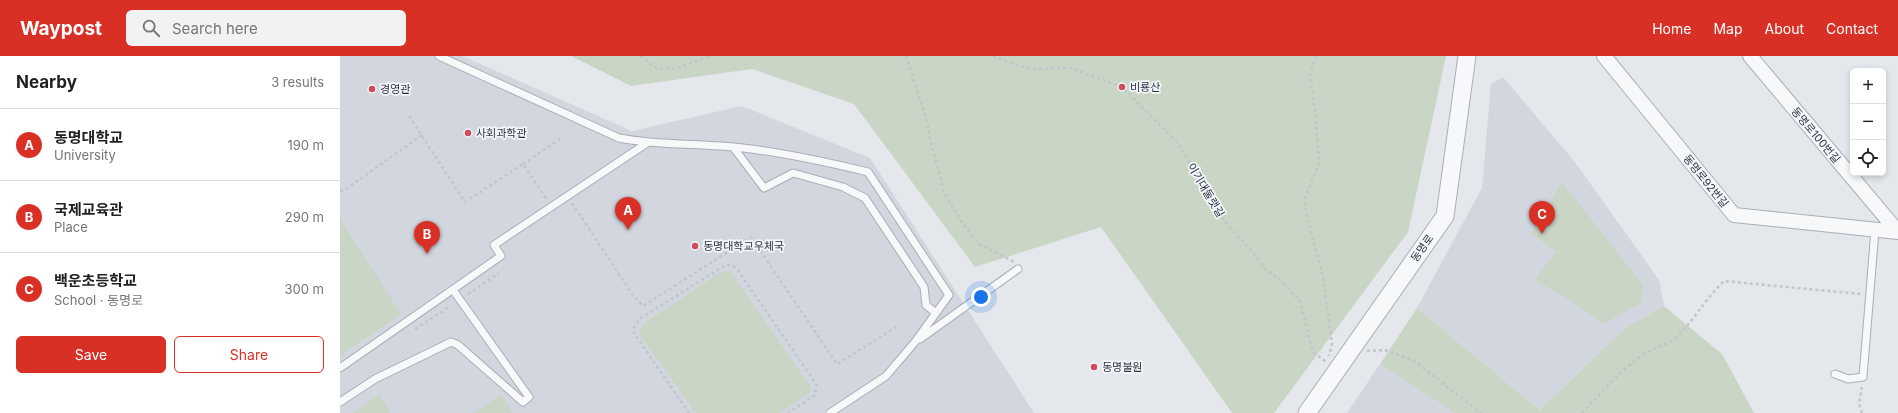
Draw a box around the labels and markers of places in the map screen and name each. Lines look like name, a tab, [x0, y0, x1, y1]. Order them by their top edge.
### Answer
place label: 비룡산	[1130, 80, 1160, 94]
place label: 경영관	[380, 82, 410, 96]
marker: 비룡산	[1117, 82, 1127, 92]
marker: 경영관	[367, 84, 377, 94]
place label: 사회과학관	[476, 126, 527, 140]
marker: 사회과학관	[463, 128, 473, 138]
pin: A	[615, 197, 641, 230]
pin: C	[1529, 201, 1555, 234]
pin: B	[414, 221, 440, 254]
place label: 동명대학교우체국	[703, 239, 784, 253]
marker: 동명대학교우체국	[690, 241, 700, 251]
place label: 동명불원	[1102, 360, 1142, 374]
marker: 동명불원	[1089, 362, 1099, 372]

